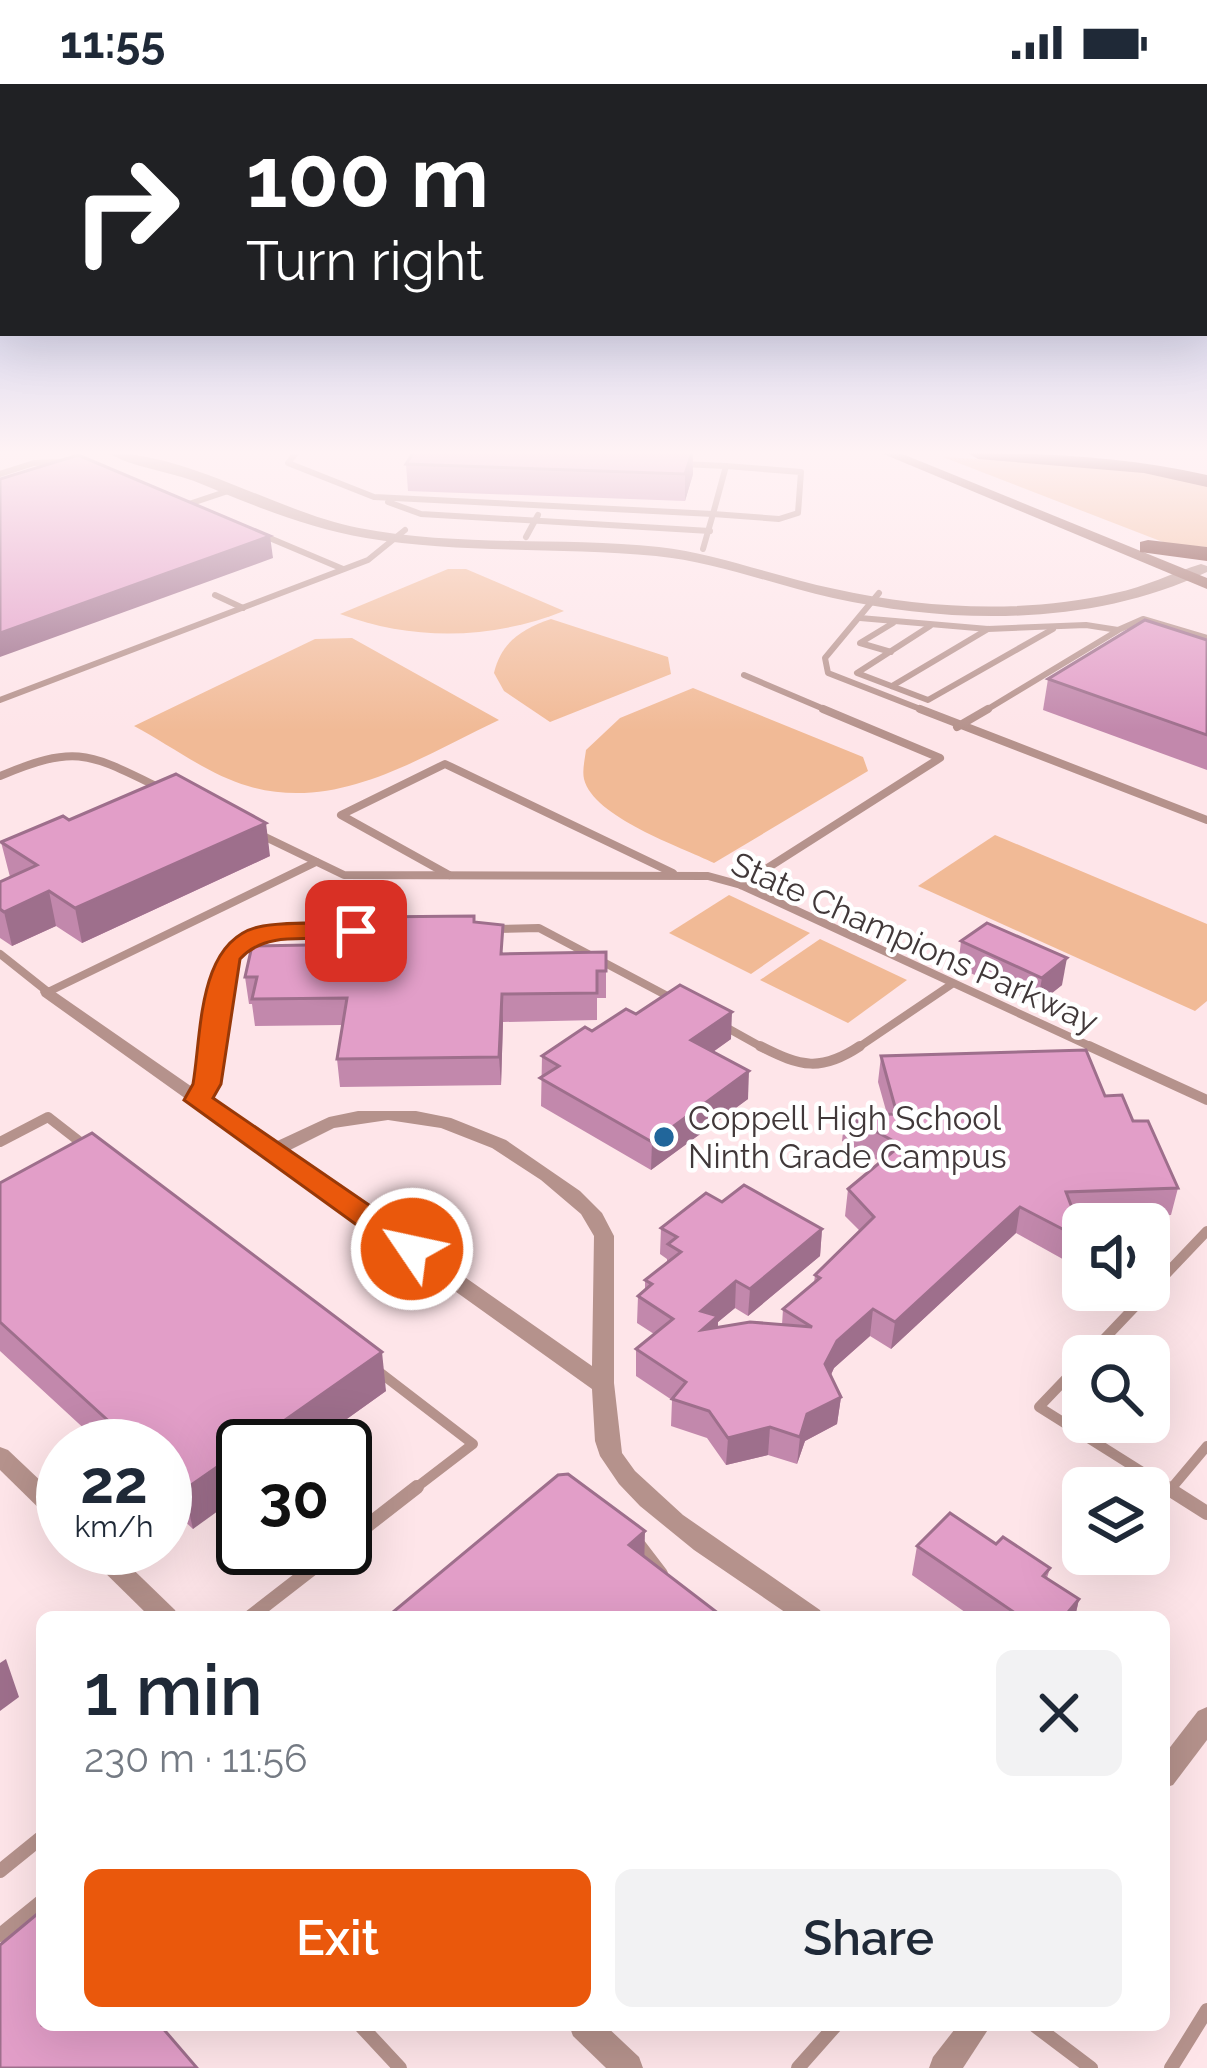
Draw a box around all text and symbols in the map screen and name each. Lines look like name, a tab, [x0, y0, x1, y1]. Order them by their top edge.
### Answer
text: 11:55	[60, 16, 165, 69]
text: 100 m	[246, 128, 489, 227]
icon: right	[48, 132, 204, 288]
text: Turn right	[246, 229, 484, 293]
street label: State Champions Parkway	[725, 844, 1104, 1041]
pin	[305, 880, 407, 982]
icon: arrive	[323, 898, 389, 964]
place label: Coppell High School Ninth Grade Campus	[688, 1099, 1007, 1176]
marker: Coppell High School Ninth Grade Campus	[651, 1124, 677, 1150]
position arrow	[349, 1186, 475, 1312]
map controls	[1062, 1203, 1170, 1575]
button: sound	[1062, 1203, 1170, 1311]
button: search	[1062, 1335, 1170, 1443]
speed limit sign: 30	[216, 1419, 372, 1575]
text: 22	[80, 1447, 148, 1517]
button: layers	[1062, 1467, 1170, 1575]
text: km/h	[74, 1509, 154, 1544]
text: 1 min	[84, 1647, 263, 1732]
button: close	[996, 1650, 1122, 1776]
text: 230 m · 11:56	[84, 1735, 308, 1781]
button: Exit	[84, 1869, 591, 2007]
button: Share	[615, 1869, 1122, 2007]

